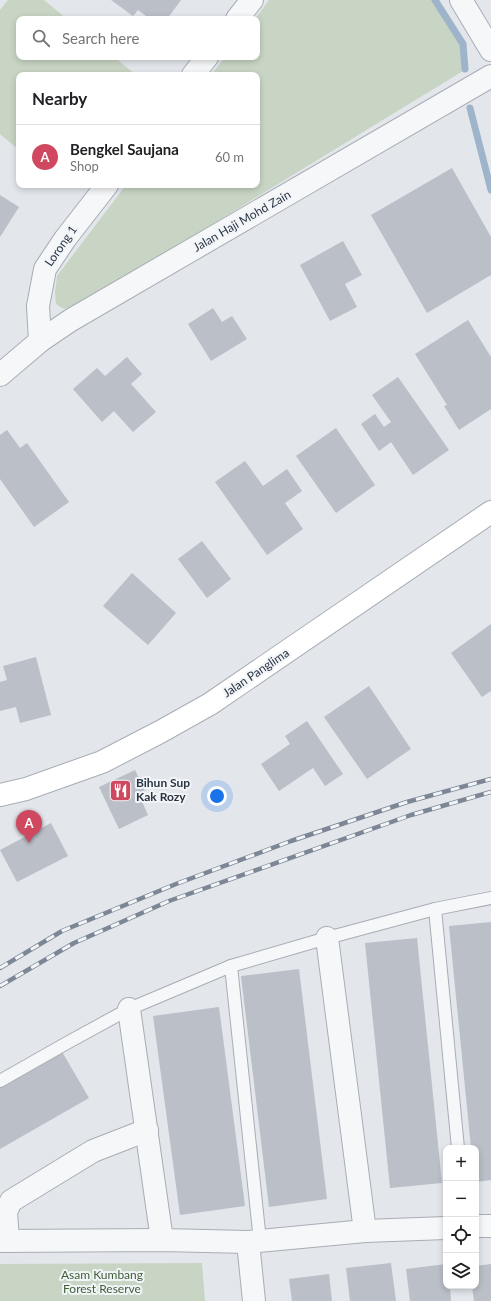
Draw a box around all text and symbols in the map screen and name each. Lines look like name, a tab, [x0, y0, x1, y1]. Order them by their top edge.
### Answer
search box	[16, 16, 260, 60]
icon: search	[30, 27, 52, 49]
text: Search here	[62, 29, 139, 47]
text: Nearby	[32, 88, 87, 109]
text: Bengkel Saujana	[70, 140, 179, 158]
text: A	[40, 149, 50, 165]
text: 60 m	[215, 149, 244, 165]
text: Shop	[70, 158, 99, 174]
street label: Jalan Haji Mohd Zain	[190, 187, 293, 255]
street label: Lorong 1	[41, 222, 80, 269]
street label: Jalan Panglima	[220, 645, 292, 700]
place label: Bihun Sup Kak Rozy	[136, 775, 190, 804]
restaurant icon: Bihun Sup Kak Rozy	[108, 777, 134, 803]
your location	[207, 786, 227, 806]
pin: A	[16, 810, 42, 843]
map controls	[443, 1145, 479, 1289]
button: +	[443, 1145, 479, 1181]
button: −	[443, 1181, 479, 1217]
button: locate	[443, 1217, 479, 1253]
button: layers	[443, 1253, 479, 1289]
park label: Asam Kumbang Forest Reserve	[61, 1267, 143, 1296]

